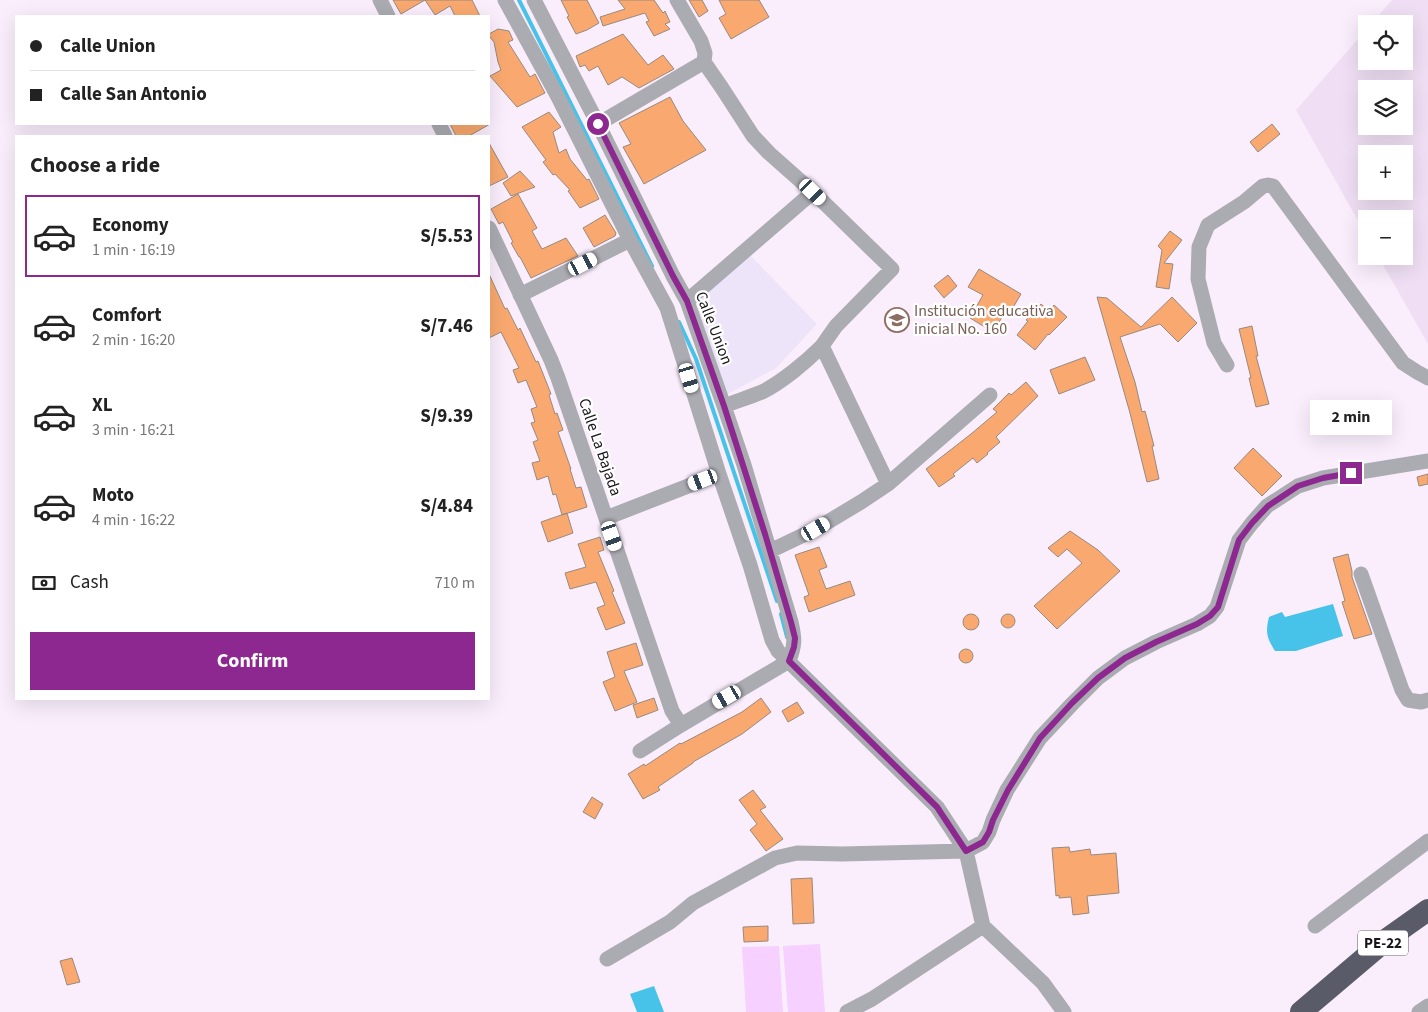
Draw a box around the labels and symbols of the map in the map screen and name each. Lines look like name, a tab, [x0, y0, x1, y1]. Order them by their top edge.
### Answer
route start	[587, 113, 609, 135]
car	[796, 176, 829, 208]
car	[566, 251, 599, 277]
street label: Calle Union	[690, 288, 738, 368]
place label: Institución educativa inicial No. 160	[914, 300, 1054, 340]
school or university icon: Institución educativa inicial No. 160	[884, 307, 910, 333]
car	[677, 361, 700, 395]
street label: Calle La Bajada	[573, 395, 627, 499]
callout: 2 min	[1310, 400, 1392, 436]
route end	[1340, 462, 1362, 484]
car	[686, 468, 719, 492]
car	[799, 515, 832, 543]
car	[600, 519, 623, 553]
car	[710, 683, 743, 711]
road number: PE-22	[1358, 930, 1408, 956]

